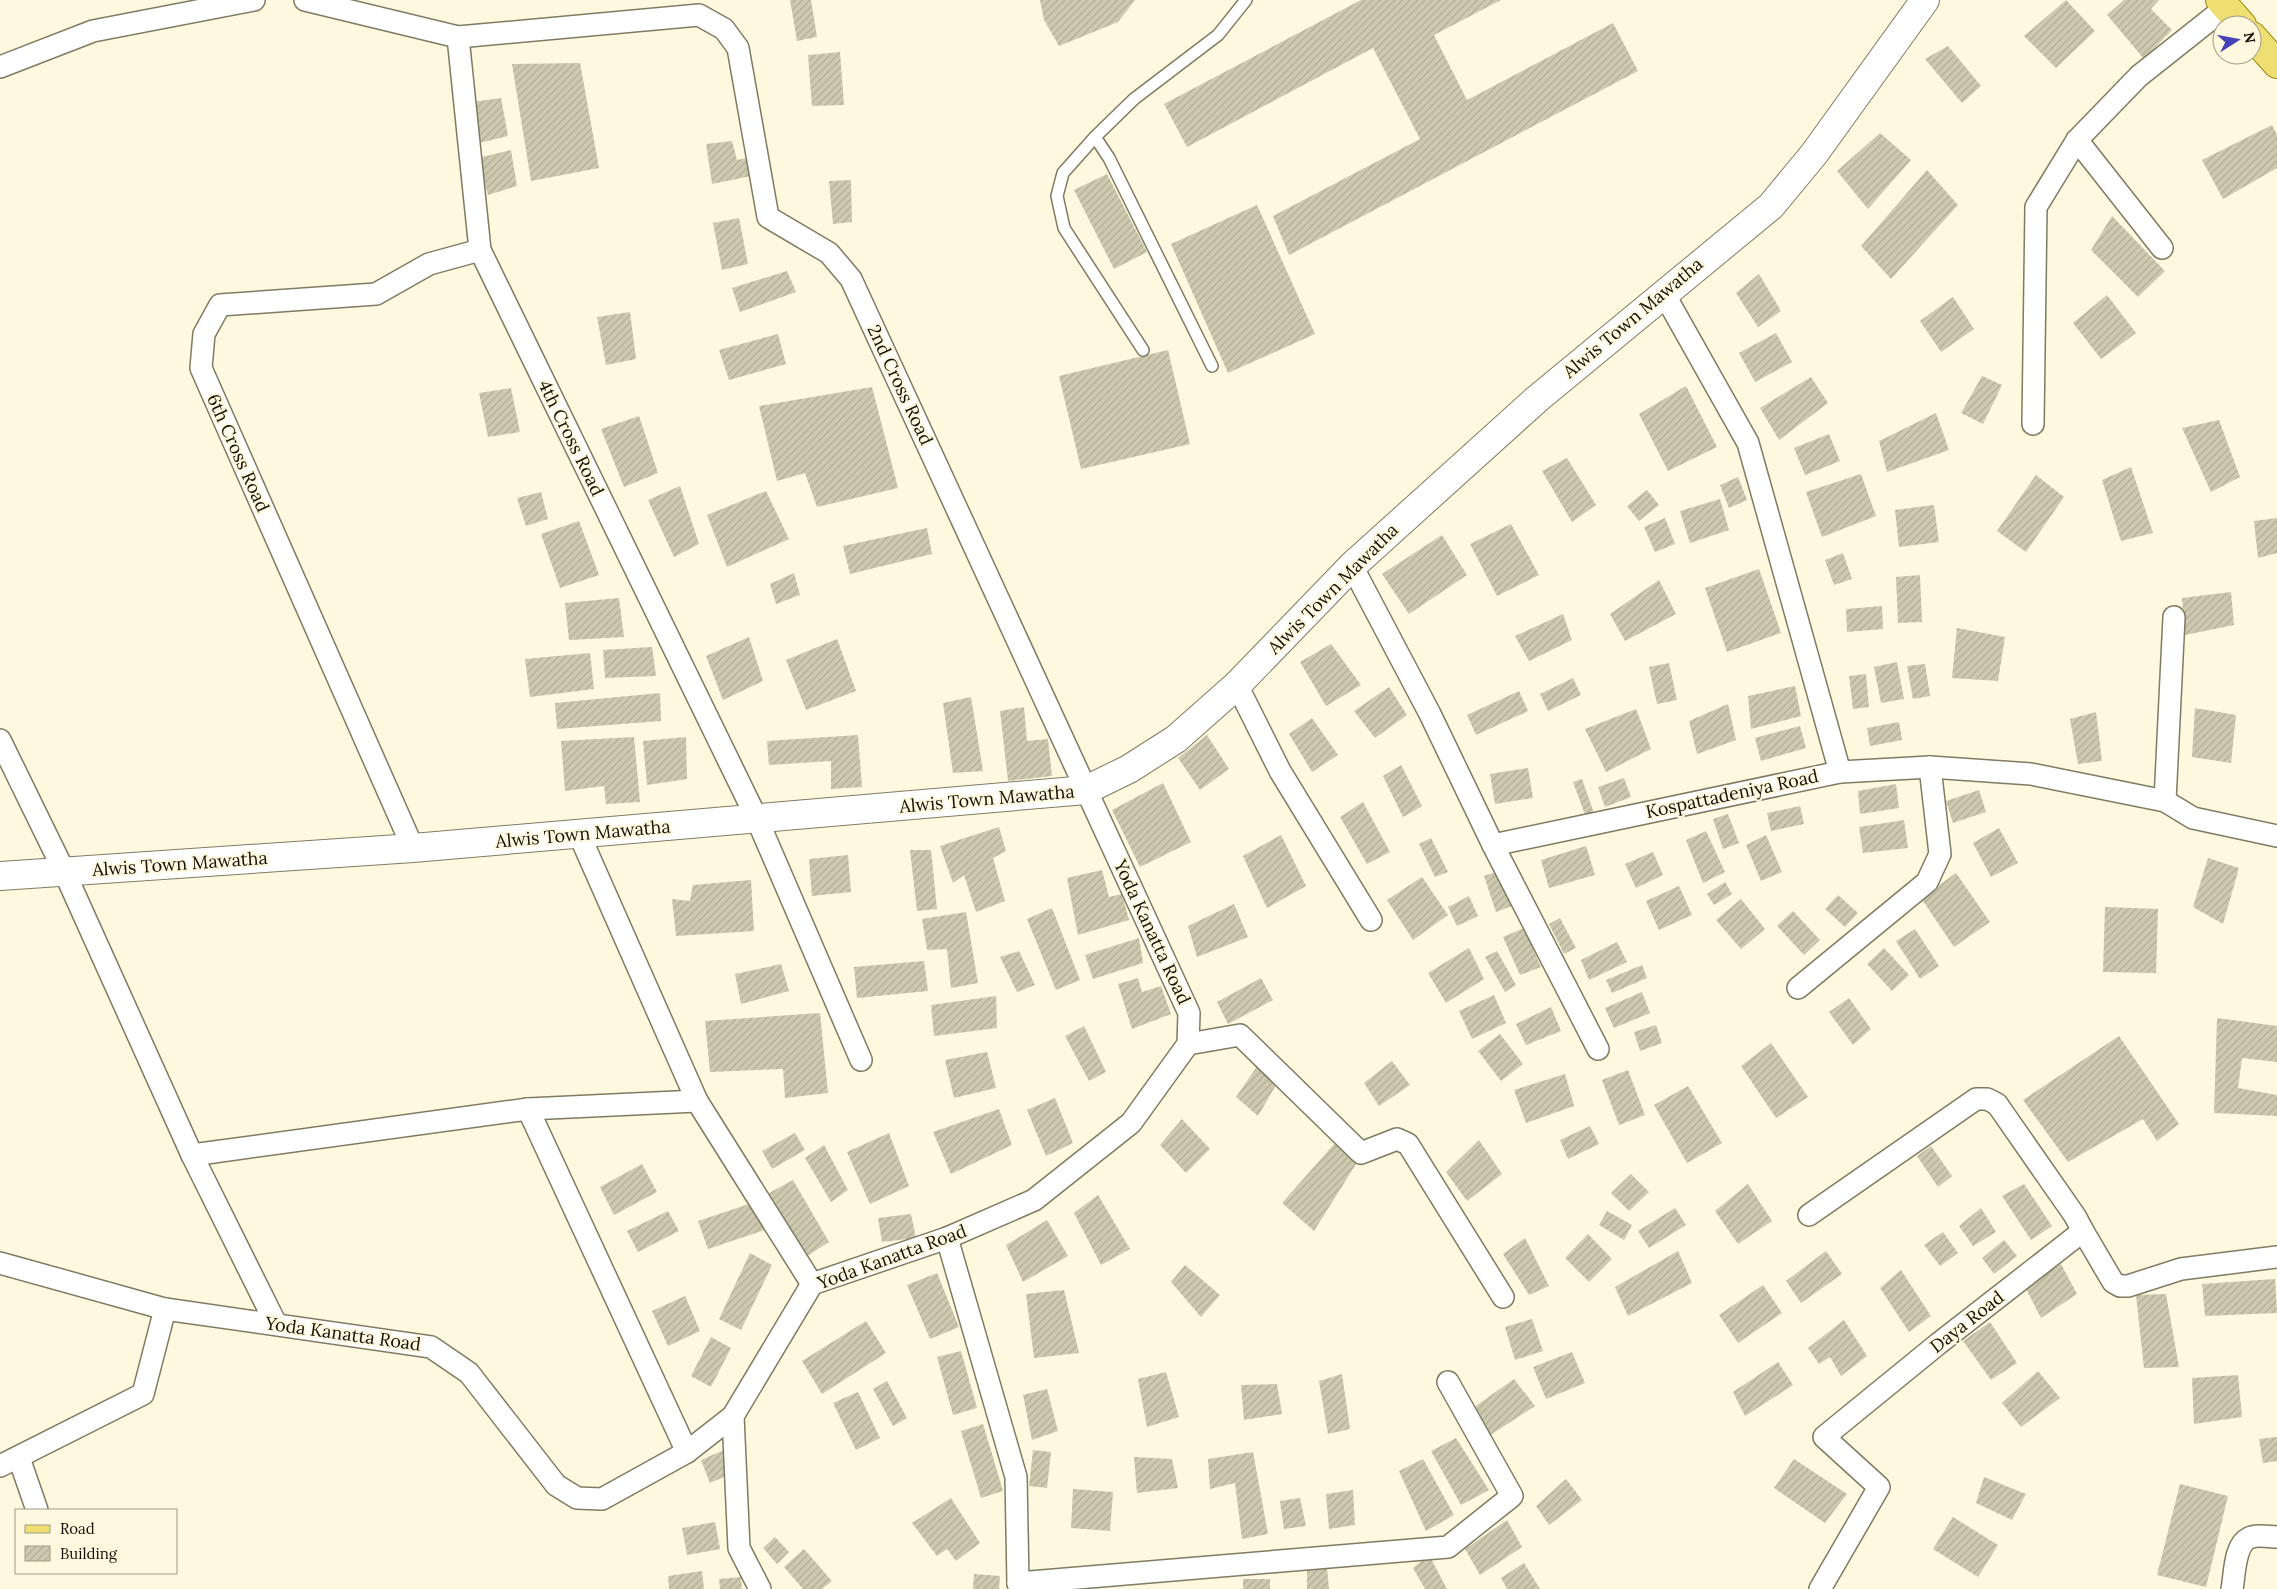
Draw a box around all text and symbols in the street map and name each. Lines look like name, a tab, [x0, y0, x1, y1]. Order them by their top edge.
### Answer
north arrow	[2212, 15, 2262, 65]
text: N	[2240, 30, 2260, 45]
street label: Alwis Town Mawatha	[1557, 252, 1707, 384]
street label: 2nd Cross Road	[863, 321, 938, 449]
street label: 4th Cross Road	[533, 376, 610, 500]
street label: 6th Cross Road	[202, 390, 275, 516]
street label: Alwis Town Mawatha	[1262, 518, 1403, 660]
street label: Kospattadeniya Road	[1643, 764, 1821, 823]
street label: Alwis Town Mawatha	[897, 779, 1075, 818]
street label: Alwis Town Mawatha	[493, 814, 671, 853]
street label: Alwis Town Mawatha	[91, 846, 268, 881]
street label: Yoda Kanatta Road	[1108, 855, 1196, 1008]
street label: Yoda Kanatta Road	[813, 1219, 970, 1295]
street label: Daya Road	[1925, 1285, 2009, 1358]
street label: Yoda Kanatta Road	[263, 1311, 423, 1356]
legend	[15, 1509, 178, 1574]
text: Road	[60, 1519, 95, 1538]
text: Building	[60, 1544, 118, 1563]

